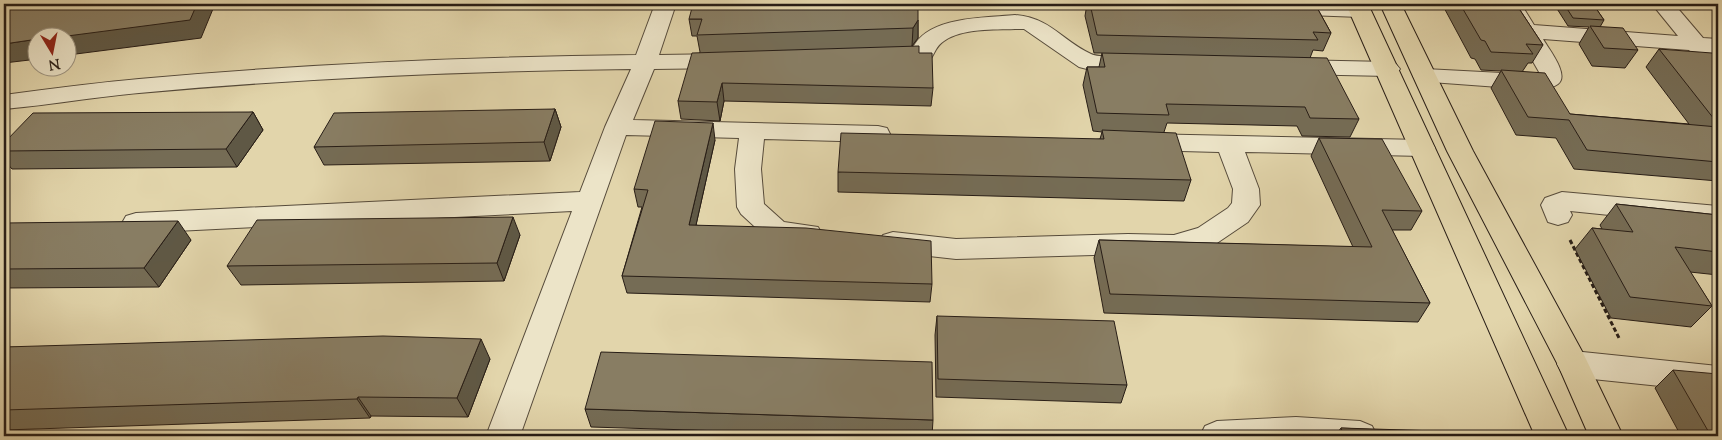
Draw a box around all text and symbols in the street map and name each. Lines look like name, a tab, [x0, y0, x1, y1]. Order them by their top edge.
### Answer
north arrow	[28, 28, 78, 78]
text: N	[47, 52, 61, 74]

